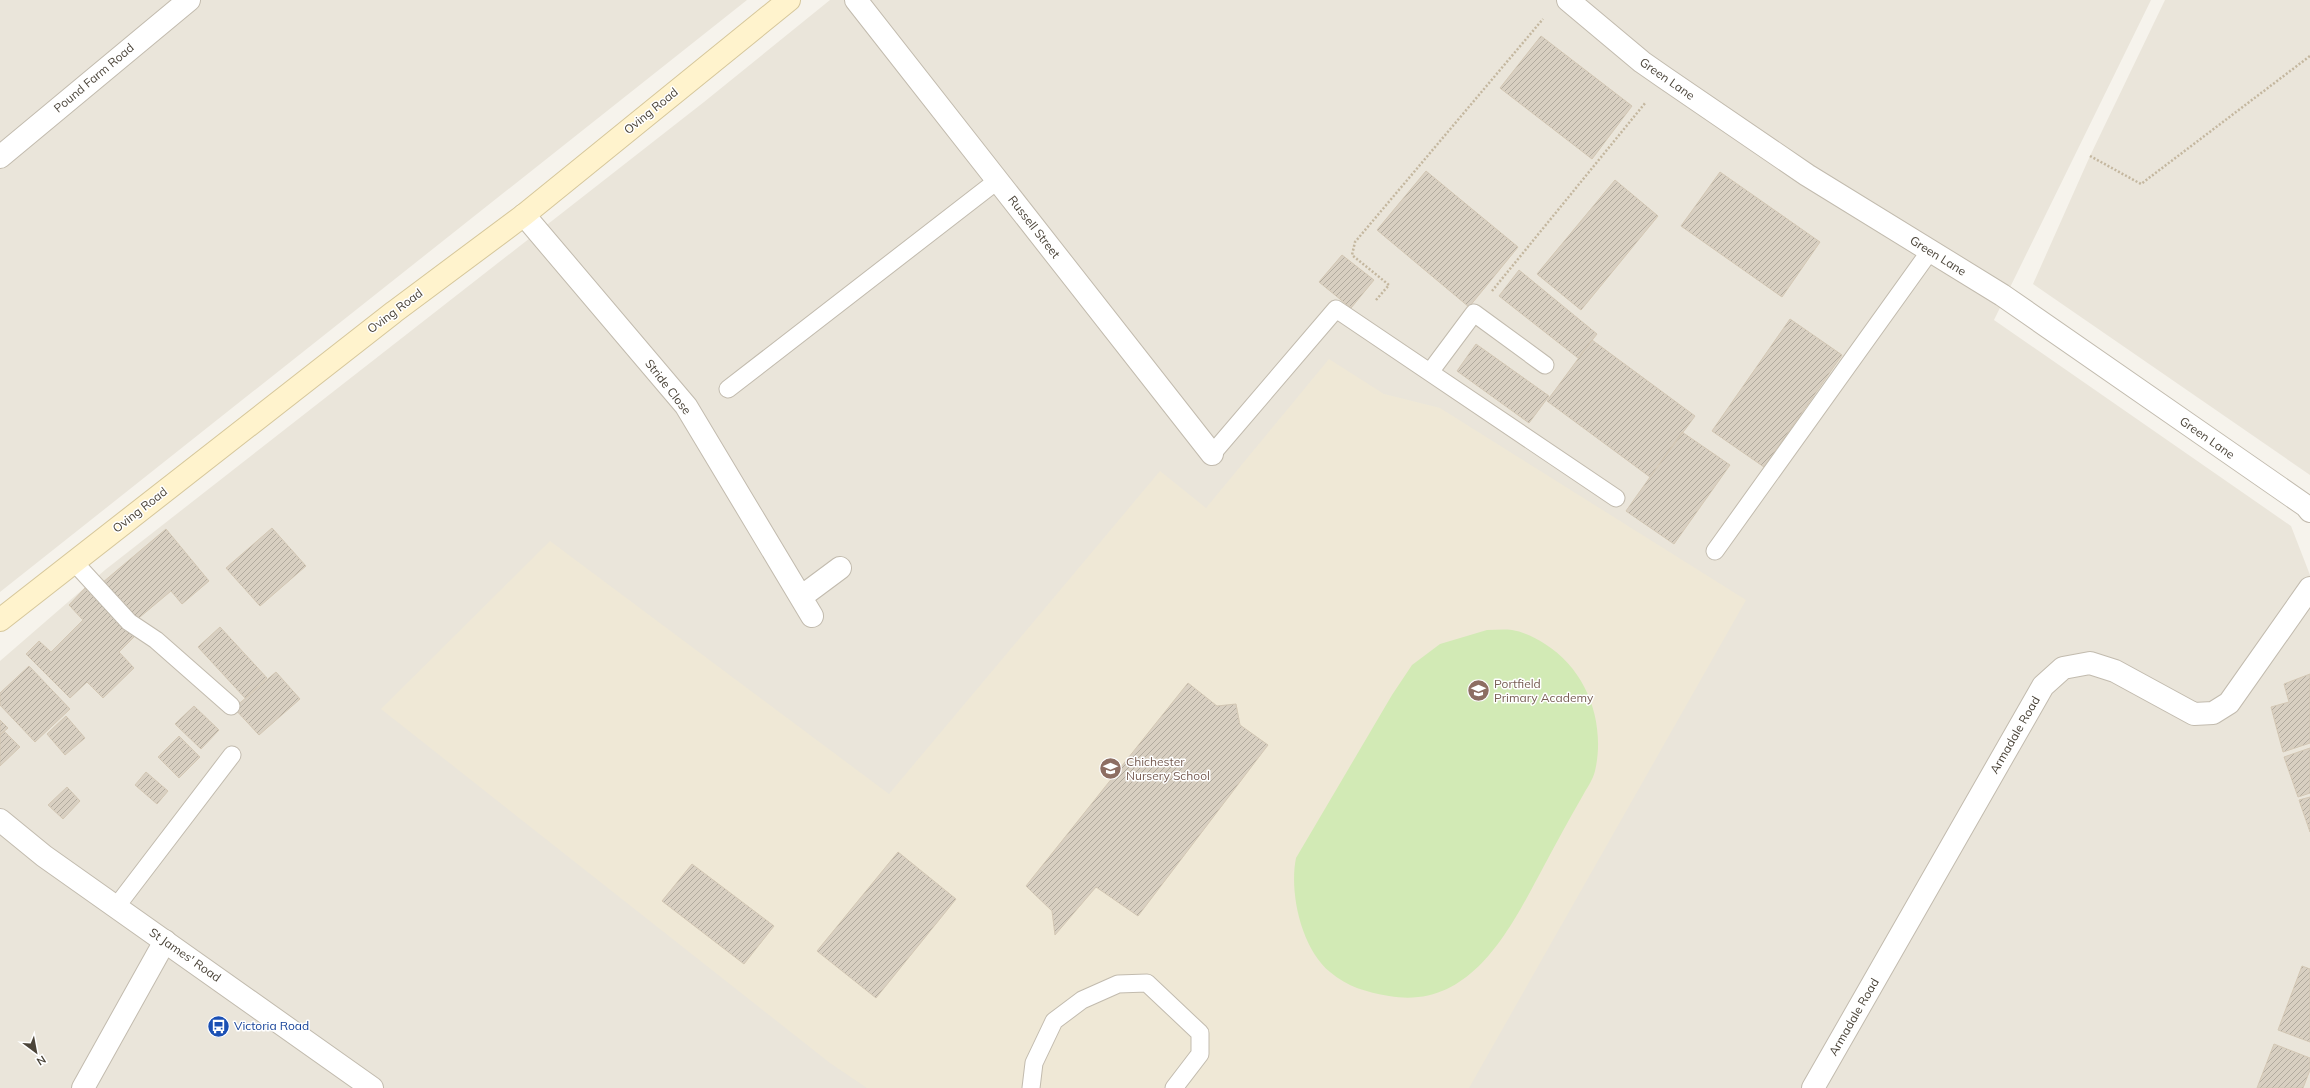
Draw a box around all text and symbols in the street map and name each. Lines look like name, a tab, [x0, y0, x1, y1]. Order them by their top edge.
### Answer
street label: Pound Farm Road	[51, 40, 137, 115]
street label: Green Lane	[1637, 54, 1698, 103]
street label: Oving Road	[621, 84, 681, 137]
street label: Russell Street	[1005, 192, 1064, 261]
street label: Green Lane	[1907, 232, 1969, 279]
street label: Oving Road	[364, 285, 425, 336]
street label: Stride Close	[642, 356, 695, 417]
street label: Green Lane	[2177, 413, 2238, 462]
street label: Oving Road	[109, 484, 170, 536]
place label: Portfield Primary Academy	[1494, 676, 1594, 705]
school or university icon: Portfield Primary Academy	[1465, 678, 1491, 704]
street label: Armadale Road	[1986, 693, 2043, 776]
place label: Chichester Nursery School	[1126, 754, 1210, 783]
school or university icon: Chichester Nursery School	[1097, 756, 1123, 782]
street label: St James' Road	[147, 924, 224, 985]
street label: Armadale Road	[1825, 975, 1882, 1058]
bus stop icon: Victoria Road	[205, 1013, 231, 1039]
place label: Victoria Road	[234, 1018, 309, 1033]
north arrow	[16, 1032, 56, 1072]
text: N	[34, 1052, 49, 1069]

